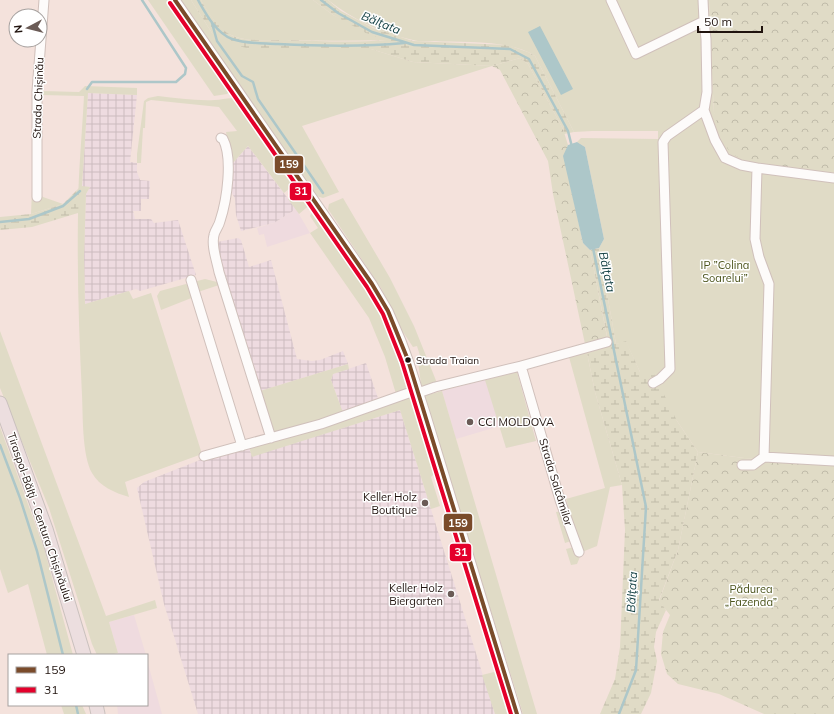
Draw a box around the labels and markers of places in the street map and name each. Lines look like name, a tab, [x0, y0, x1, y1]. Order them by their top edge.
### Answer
place label: Strada Traian	[416, 354, 479, 367]
marker: Strada Traian	[403, 355, 413, 365]
place label: CCI MOLDOVA	[478, 415, 554, 429]
marker: CCI MOLDOVA	[465, 417, 475, 427]
place label: Keller Holz Boutique	[363, 490, 417, 517]
marker: Keller Holz Boutique	[420, 498, 430, 508]
place label: Keller Holz Biergarten	[389, 581, 443, 608]
marker: Keller Holz Biergarten	[446, 589, 456, 599]

